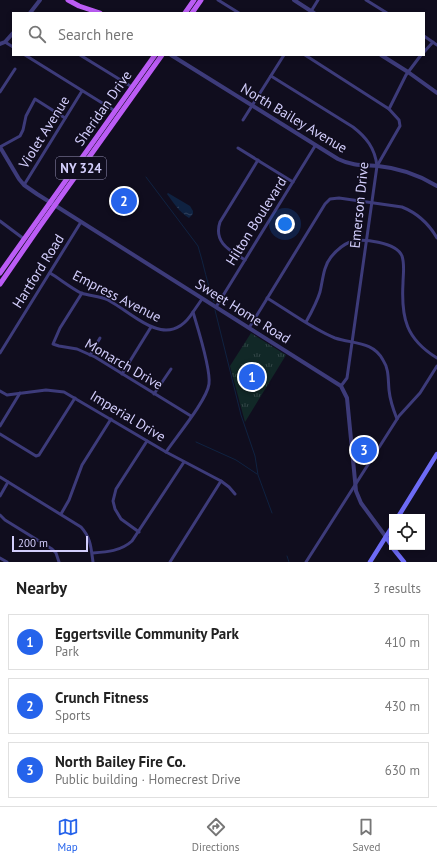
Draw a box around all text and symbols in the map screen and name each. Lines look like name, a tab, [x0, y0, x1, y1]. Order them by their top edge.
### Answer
search box	[12, 12, 425, 56]
icon: search	[26, 23, 48, 45]
text: Search here	[58, 25, 134, 44]
street label: Sheridan Drive	[70, 67, 136, 149]
street label: North Bailey Avenue	[237, 79, 351, 157]
street label: Violet Avenue	[14, 92, 73, 172]
road number: NY 324	[56, 157, 106, 179]
street label: Emerson Drive	[346, 161, 372, 249]
street label: Hilton Boulevard	[222, 173, 290, 269]
pin: 2	[111, 186, 137, 216]
your location	[275, 214, 295, 234]
street label: Hartford Road	[8, 231, 68, 311]
street label: Empress Avenue	[70, 266, 164, 326]
street label: Sweet Home Road	[192, 275, 294, 347]
street label: Monarch Drive	[82, 334, 166, 394]
pin: 1	[239, 362, 265, 392]
street label: Imperial Drive	[87, 386, 169, 446]
pin: 3	[351, 435, 377, 465]
map controls	[389, 514, 425, 550]
button: locate	[389, 514, 425, 550]
scale bar	[12, 534, 88, 553]
text: 200 m	[18, 536, 48, 550]
text: Nearby	[16, 577, 67, 599]
text: 3 results	[373, 580, 421, 597]
text: Eggertsville Community Park	[55, 624, 239, 643]
text: 1	[26, 634, 34, 651]
text: 410 m	[385, 634, 420, 651]
text: Park	[55, 643, 79, 660]
text: Crunch Fitness	[55, 688, 149, 707]
text: 2	[26, 698, 34, 715]
text: 430 m	[385, 698, 420, 715]
text: Sports	[55, 707, 91, 724]
text: North Bailey Fire Co.	[55, 752, 186, 771]
text: 3	[26, 762, 34, 779]
text: 630 m	[385, 762, 420, 779]
text: Public building · Homecrest Drive	[55, 771, 241, 788]
tab: Map	[57, 816, 79, 854]
tab: Directions	[192, 816, 239, 854]
tab: Saved	[352, 816, 380, 854]

